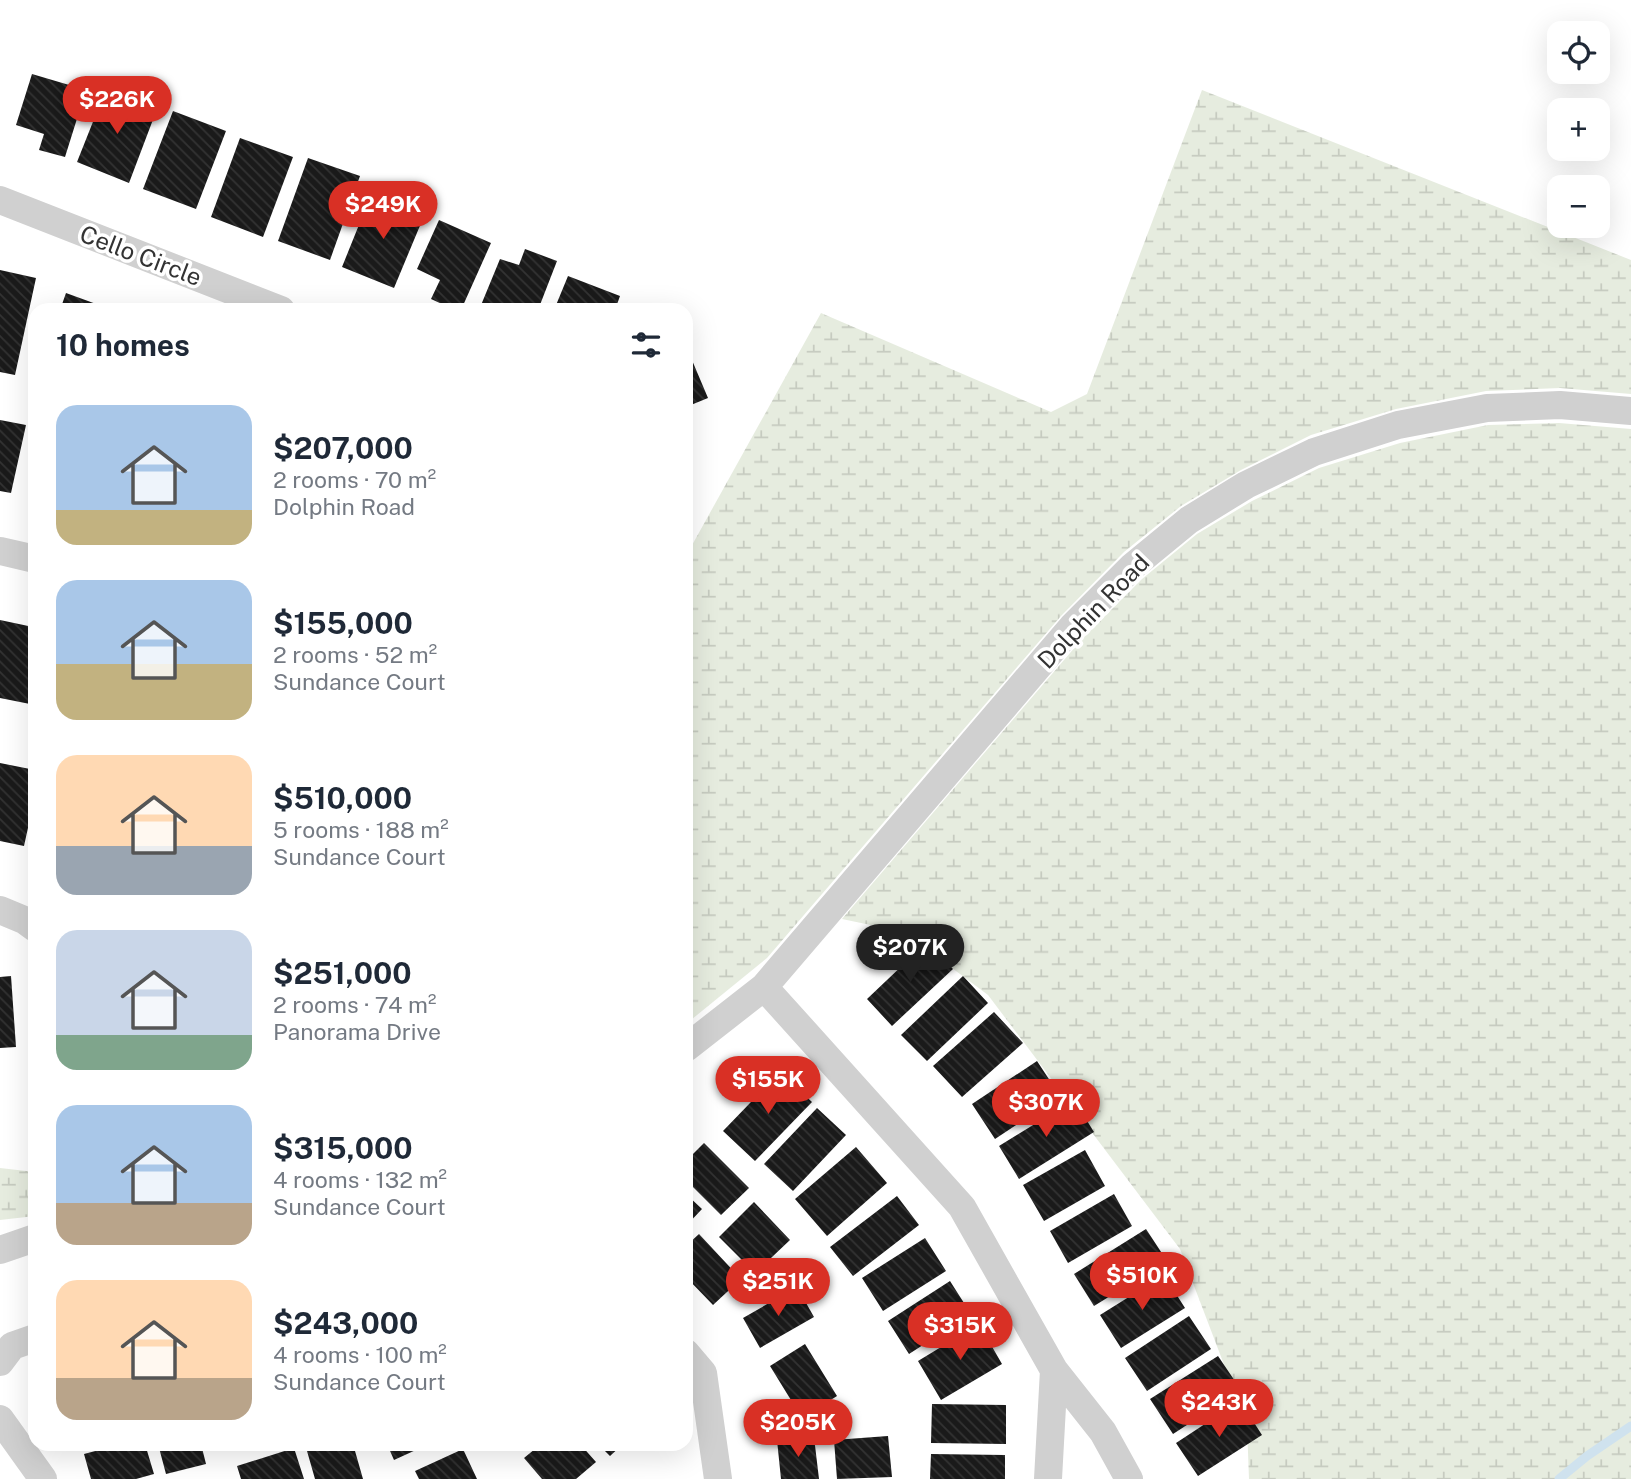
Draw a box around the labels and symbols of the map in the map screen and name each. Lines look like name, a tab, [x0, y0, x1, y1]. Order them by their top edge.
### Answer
pin: $226K	[68, 76, 166, 136]
pin: $249K	[334, 182, 432, 241]
street label: Cello Circle	[76, 219, 206, 291]
street label: Dolphin Road	[1031, 548, 1155, 674]
pin: $207K	[861, 925, 959, 984]
pin: $155K	[719, 1056, 817, 1116]
pin: $307K	[997, 1080, 1095, 1139]
pin: $510K	[1093, 1252, 1191, 1312]
pin: $251K	[729, 1258, 827, 1318]
pin: $315K	[911, 1302, 1009, 1362]
pin: $243K	[1170, 1380, 1268, 1439]
pin: $205K	[749, 1400, 847, 1459]

